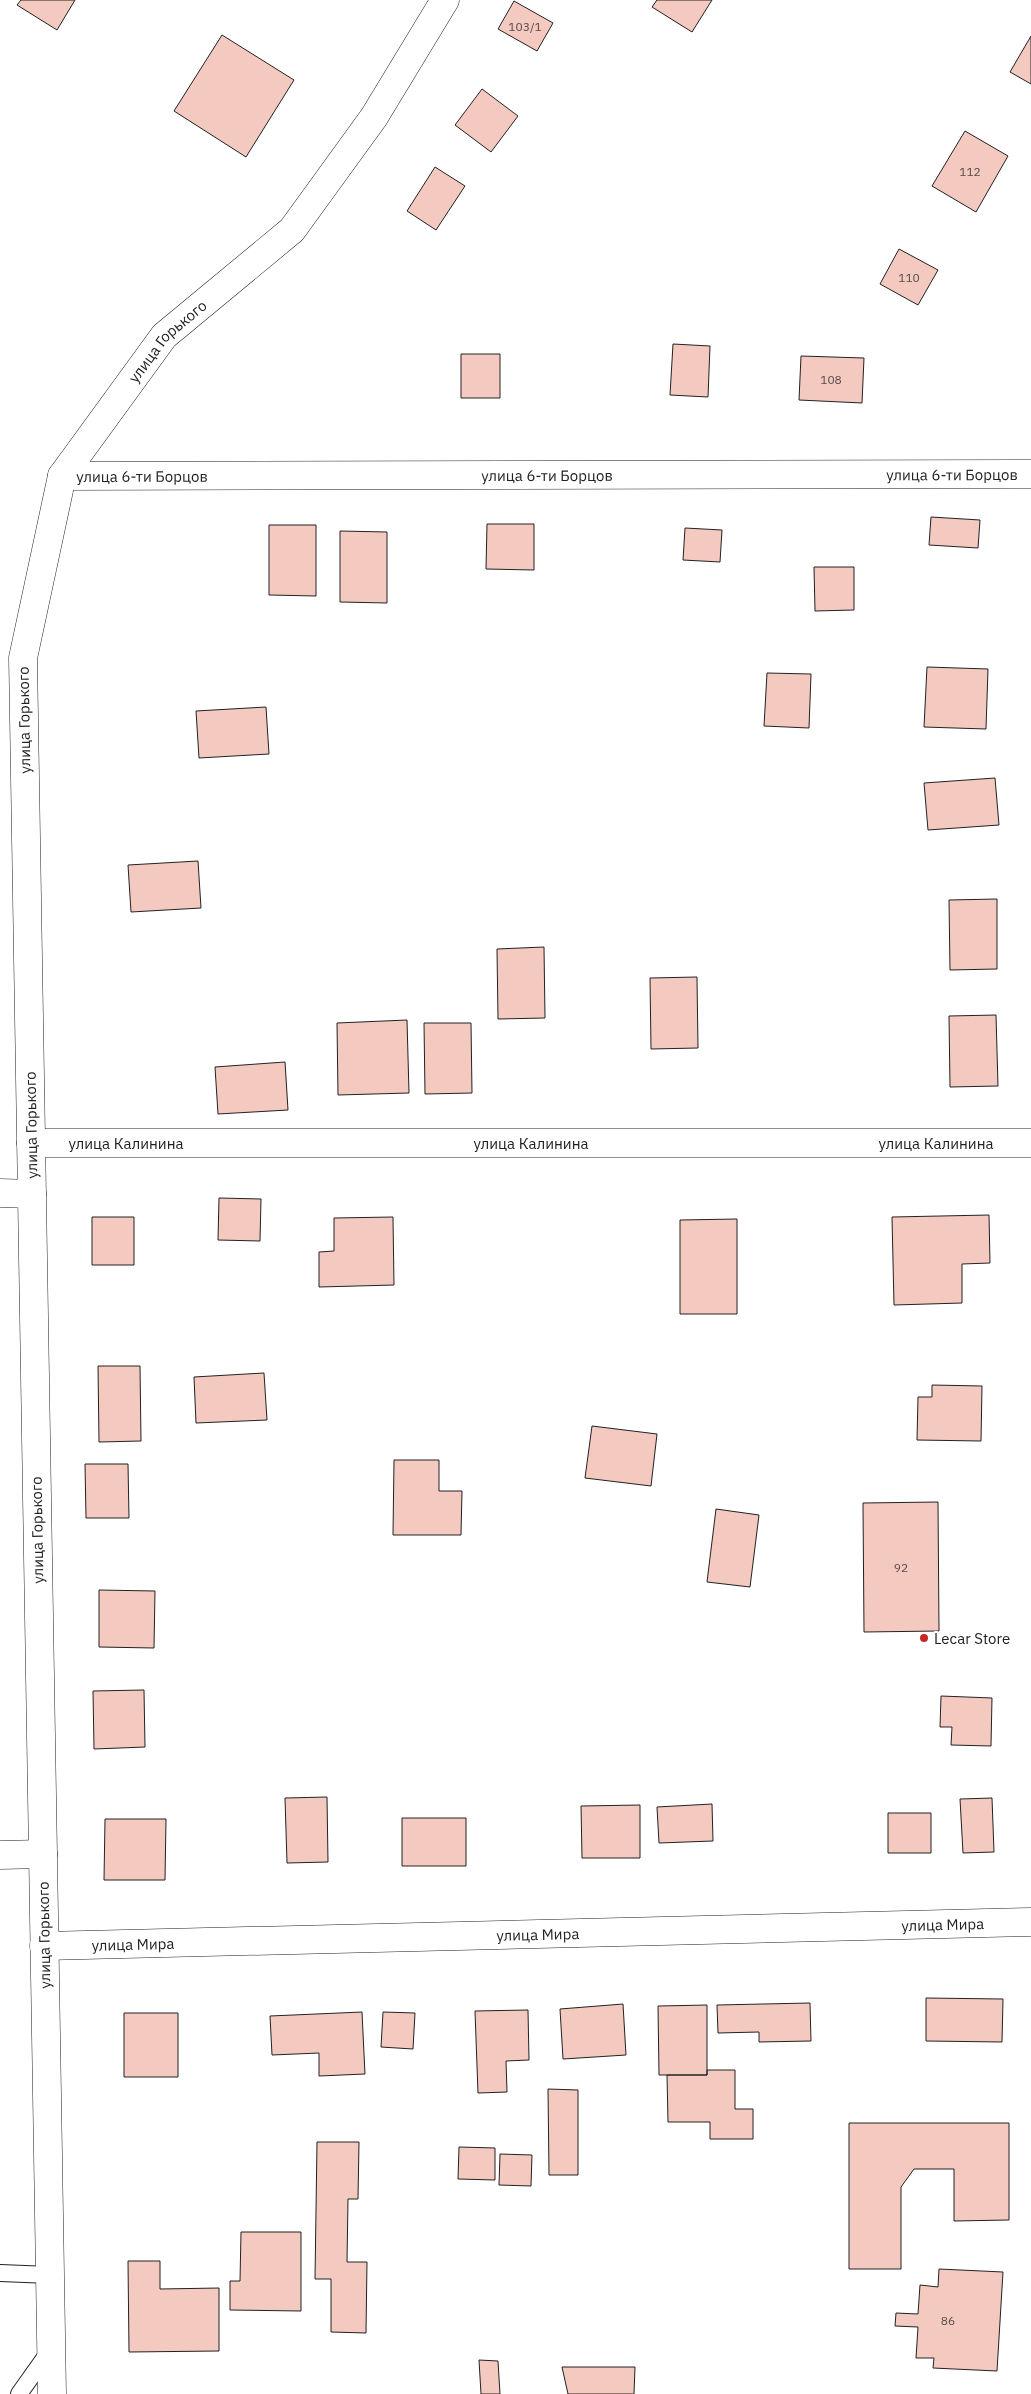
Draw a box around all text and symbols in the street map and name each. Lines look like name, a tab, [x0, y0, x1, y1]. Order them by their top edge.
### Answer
house number: 103/1	[508, 19, 542, 34]
house number: 112	[959, 164, 981, 179]
house number: 110	[898, 270, 920, 285]
street label: улица Горького	[124, 296, 210, 386]
house number: 108	[820, 372, 842, 387]
street label: улица 6-ти Борцов	[481, 465, 613, 485]
street label: улица 6-ти Борцов	[886, 465, 1018, 484]
street label: улица 6-ти Борцов	[76, 466, 208, 485]
street label: улица Горького	[14, 666, 34, 774]
street label: улица Горького	[21, 1071, 41, 1179]
street label: улица Калинина	[69, 1134, 183, 1153]
street label: улица Калинина	[474, 1134, 588, 1153]
street label: улица Калинина	[879, 1134, 993, 1153]
street label: улица Горького	[27, 1476, 47, 1584]
house number: 92	[894, 1560, 908, 1575]
place label: Lecar Store	[934, 1629, 1010, 1648]
marker: Lecar Store	[918, 1632, 930, 1644]
street label: улица Горького	[34, 1881, 54, 1989]
street label: улица Мира	[901, 1914, 984, 1935]
street label: улица Мира	[496, 1923, 580, 1944]
street label: улица Мира	[91, 1933, 175, 1954]
house number: 86	[941, 2313, 955, 2328]

